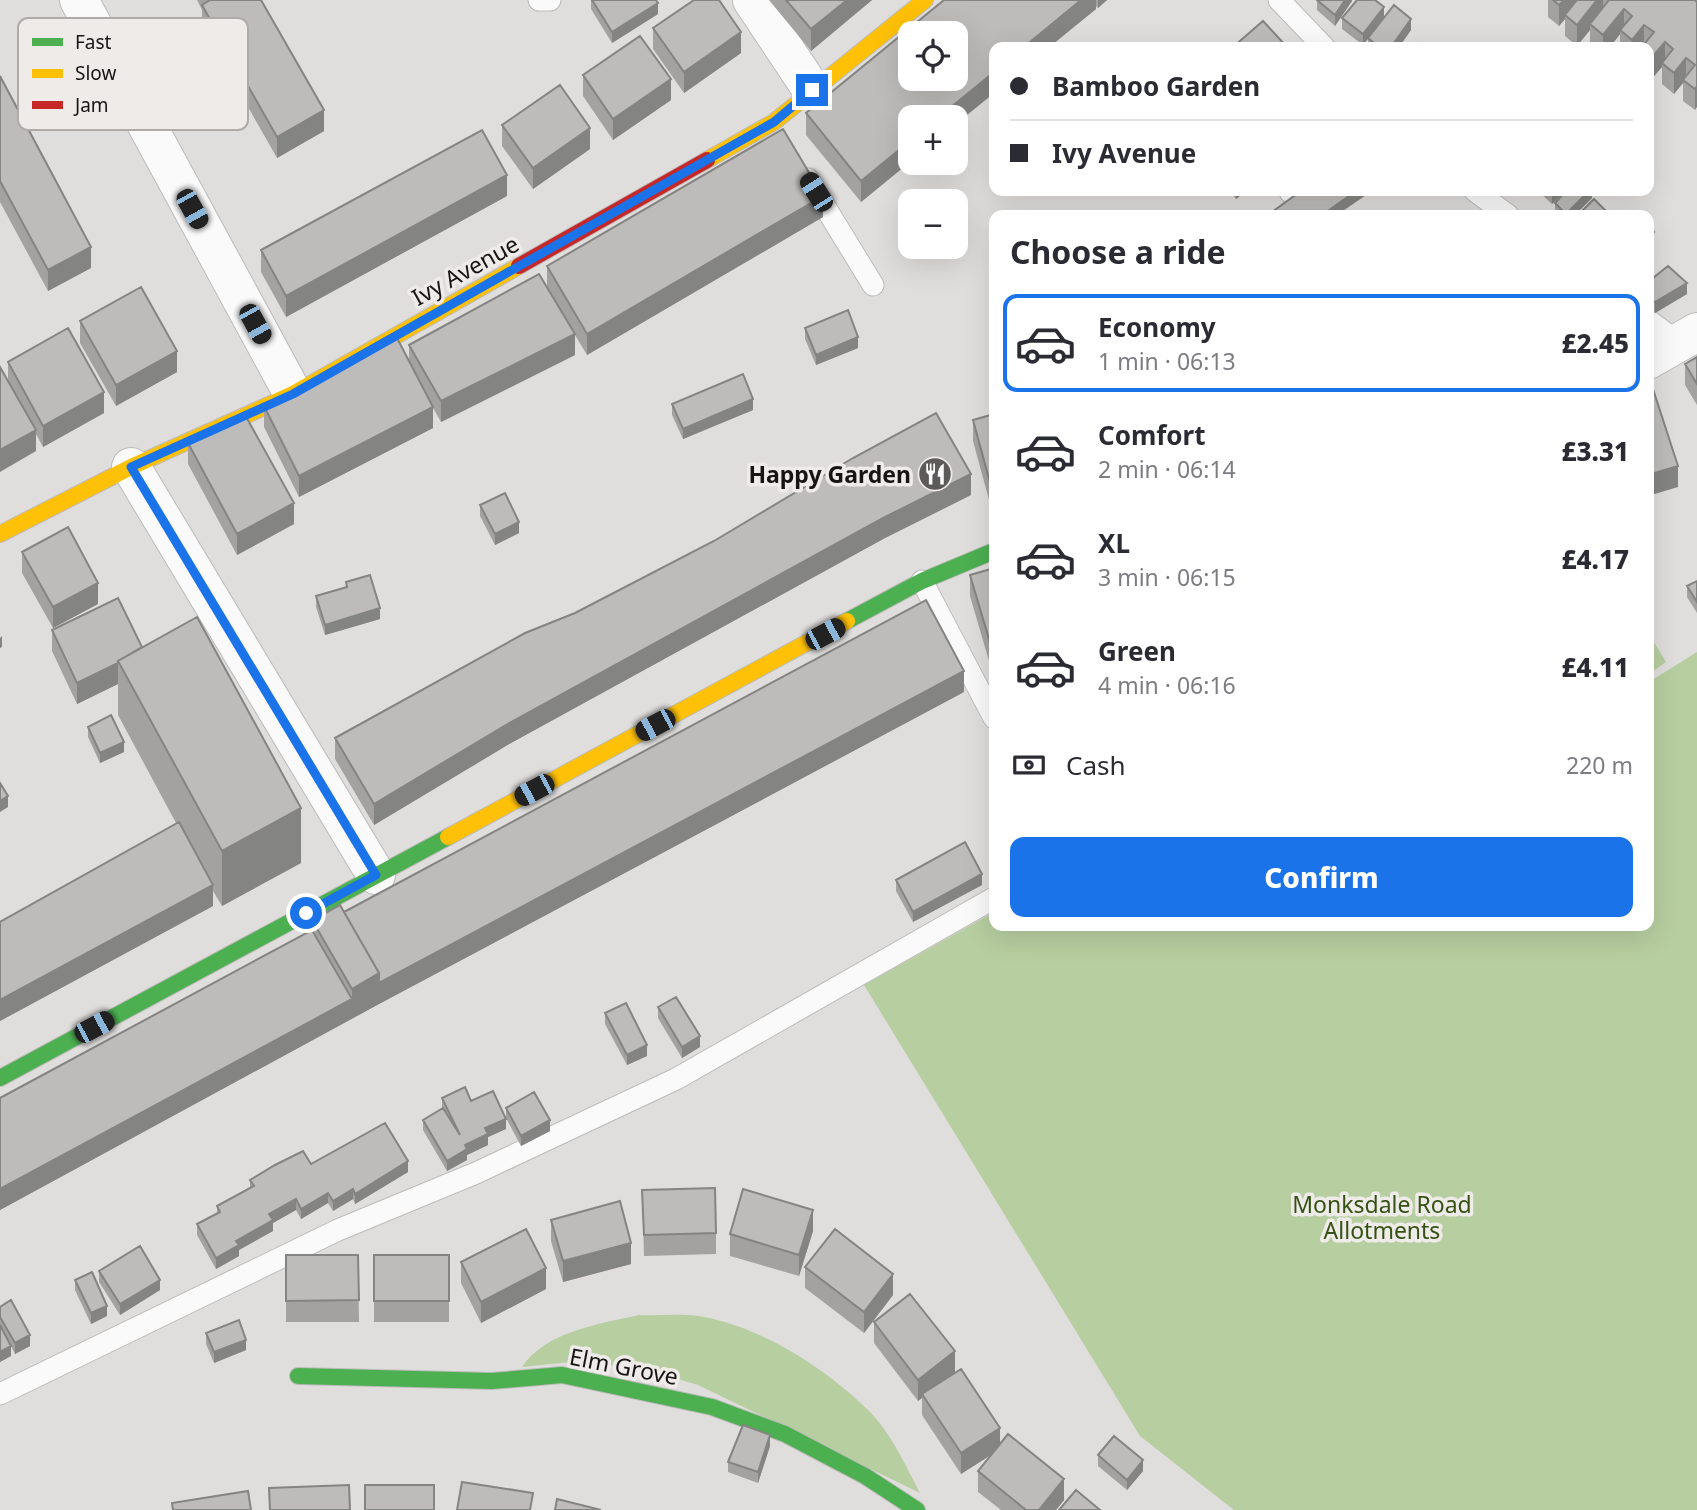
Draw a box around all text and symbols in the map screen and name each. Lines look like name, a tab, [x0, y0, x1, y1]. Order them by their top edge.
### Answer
legend	[18, 18, 248, 130]
map controls	[898, 21, 968, 259]
button: locate	[898, 21, 968, 91]
text: Fast	[75, 29, 112, 55]
text: Slow	[75, 60, 116, 86]
text: Bamboo Garden	[1052, 68, 1260, 104]
route end	[796, 74, 828, 106]
text: Jam	[73, 92, 109, 118]
button: +	[898, 105, 968, 175]
text: Ivy Avenue	[1052, 135, 1196, 171]
car	[796, 169, 837, 215]
car	[173, 186, 212, 232]
button: −	[898, 189, 968, 259]
street label: Ivy Avenue	[406, 227, 524, 313]
text: Choose a ride	[1010, 230, 1226, 273]
car	[236, 301, 275, 347]
text: Economy	[1098, 309, 1216, 345]
icon: car	[1014, 312, 1077, 375]
text: £2.45	[1561, 325, 1629, 361]
text: 1 min · 06:13	[1098, 345, 1236, 377]
text: Comfort	[1098, 417, 1206, 453]
icon: car	[1014, 420, 1077, 483]
text: £3.31	[1561, 433, 1629, 469]
text: 2 min · 06:14	[1098, 453, 1236, 485]
restaurant icon: Happy Garden	[916, 455, 954, 493]
place label: Happy Garden	[748, 458, 911, 490]
text: XL	[1098, 525, 1130, 561]
icon: car	[1014, 528, 1077, 591]
text: £4.17	[1561, 541, 1629, 577]
text: 3 min · 06:15	[1098, 561, 1236, 593]
car	[802, 615, 849, 653]
text: Green	[1098, 633, 1176, 669]
icon: car	[1014, 636, 1077, 699]
text: £4.11	[1561, 649, 1629, 685]
text: 4 min · 06:16	[1098, 669, 1236, 701]
car	[632, 706, 679, 744]
icon: cash	[1010, 746, 1048, 784]
text: Cash	[1066, 747, 1126, 783]
text: 220 m	[1566, 749, 1633, 781]
car	[511, 771, 558, 809]
button: Confirm	[1010, 837, 1633, 917]
route start	[290, 897, 322, 929]
car	[71, 1008, 118, 1046]
park label: Monksdale Road Allotments	[1292, 1188, 1472, 1246]
street label: Elm Grove	[567, 1340, 681, 1392]

